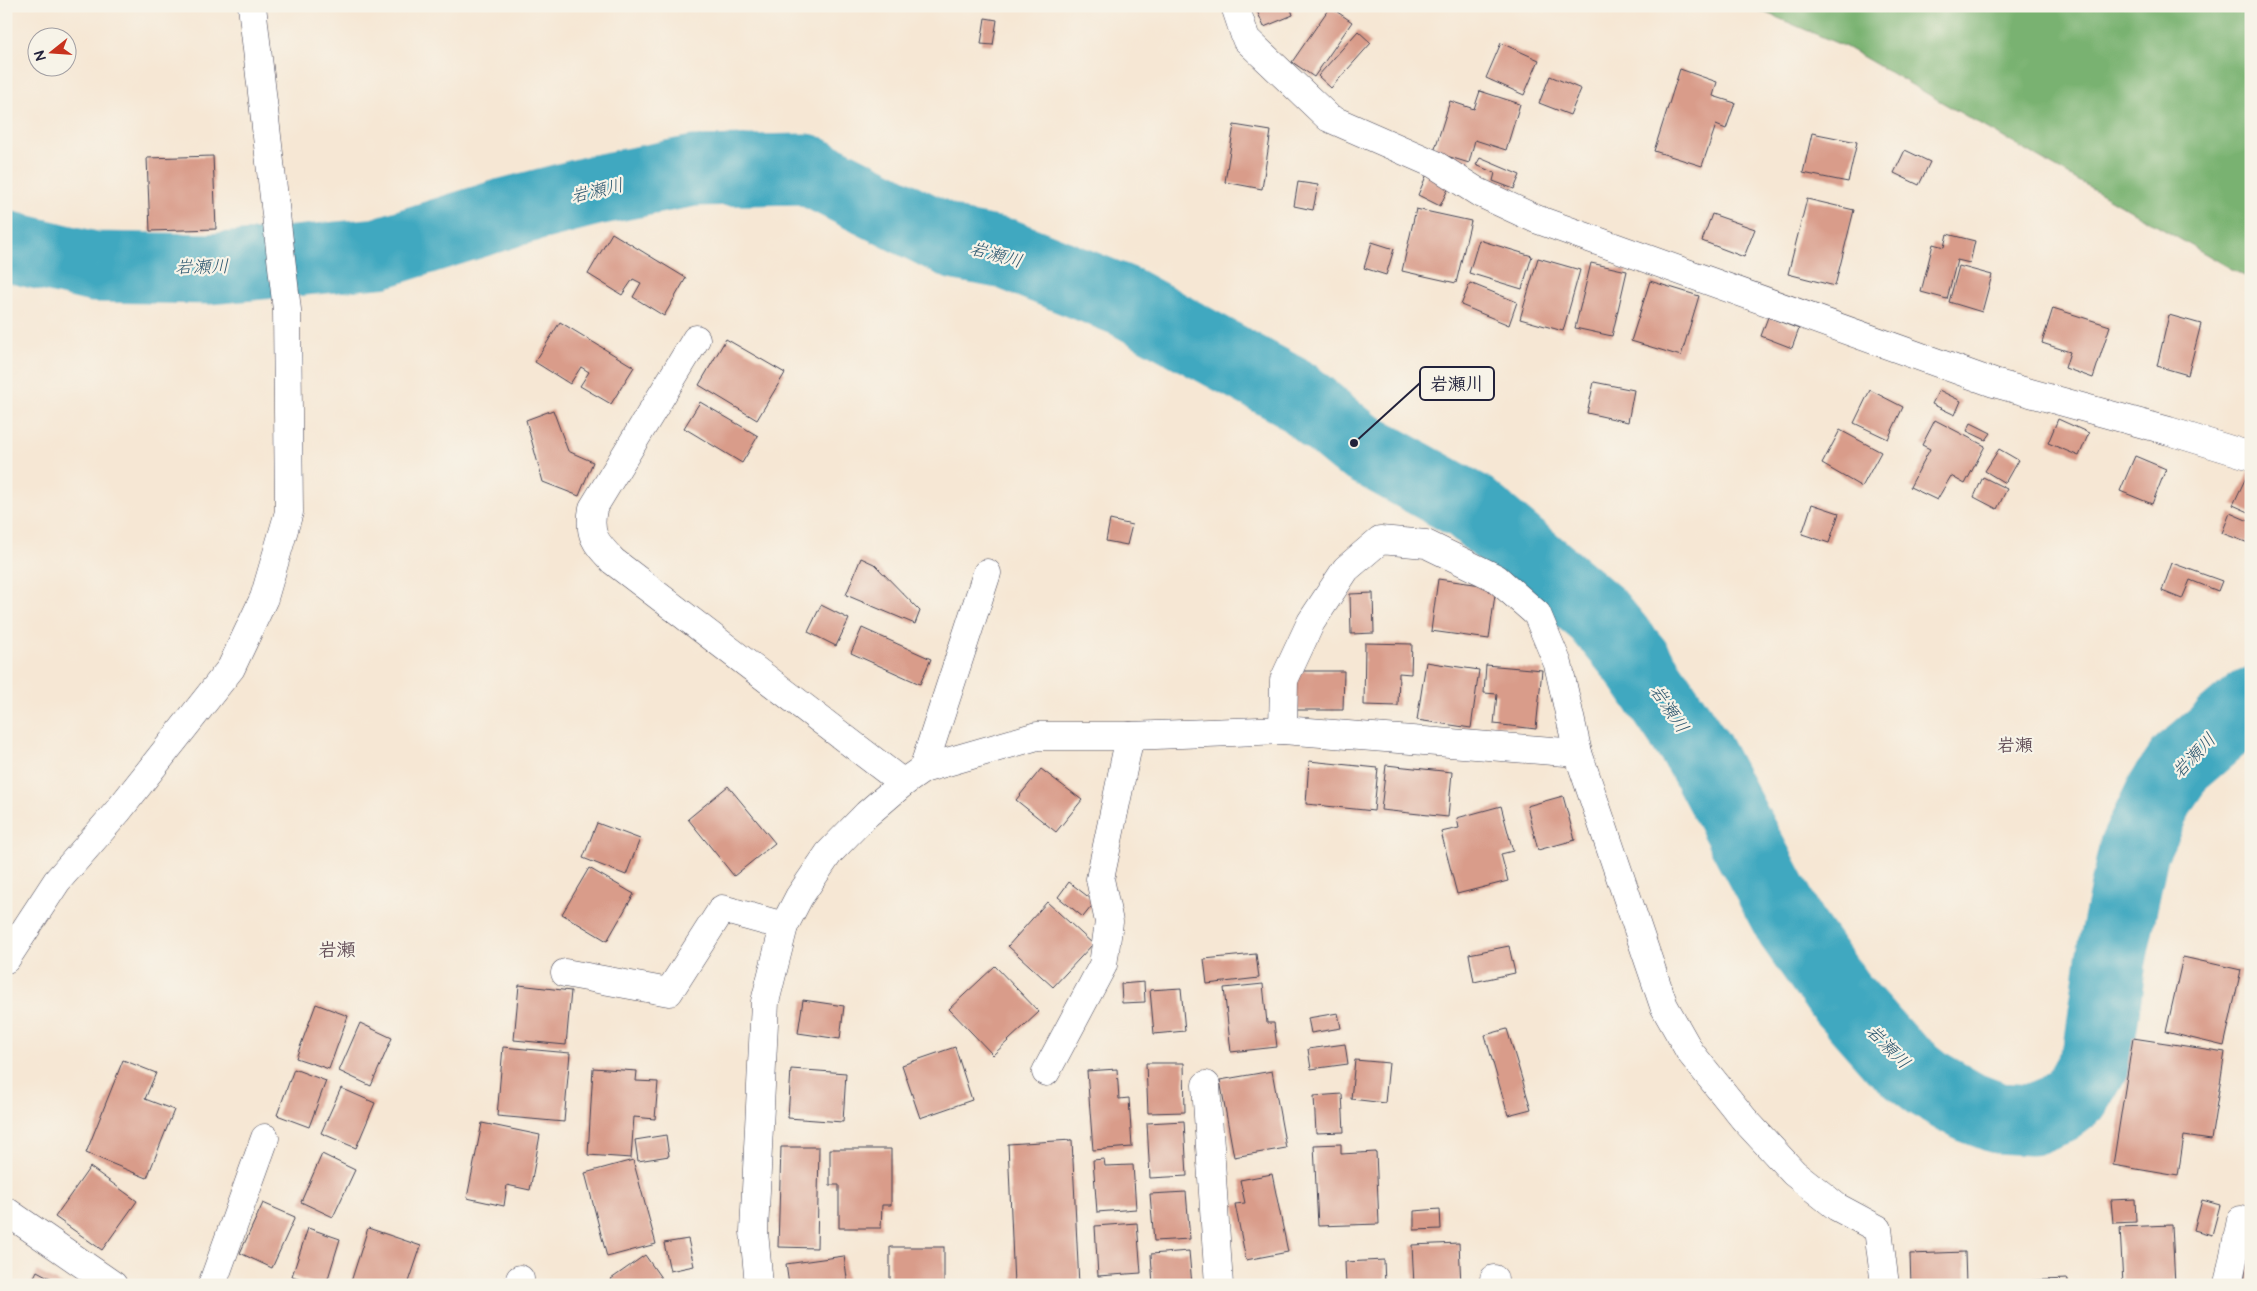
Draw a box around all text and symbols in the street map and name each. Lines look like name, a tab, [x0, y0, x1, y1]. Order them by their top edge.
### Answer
north arrow	[28, 28, 78, 78]
text: N	[30, 48, 51, 63]
water label: 岩瀬川	[568, 173, 626, 209]
water label: 岩瀬川	[967, 236, 1025, 274]
water label: 岩瀬川	[175, 254, 229, 280]
callout: 岩瀬川	[1420, 367, 1494, 400]
text: 岩瀬川	[1430, 372, 1484, 397]
water label: 岩瀬川	[1644, 680, 1694, 738]
water label: 岩瀬川	[2166, 728, 2222, 784]
district label: 岩瀬	[1997, 733, 2033, 758]
district label: 岩瀬	[318, 937, 356, 964]
water label: 岩瀬川	[1860, 1019, 1916, 1075]

